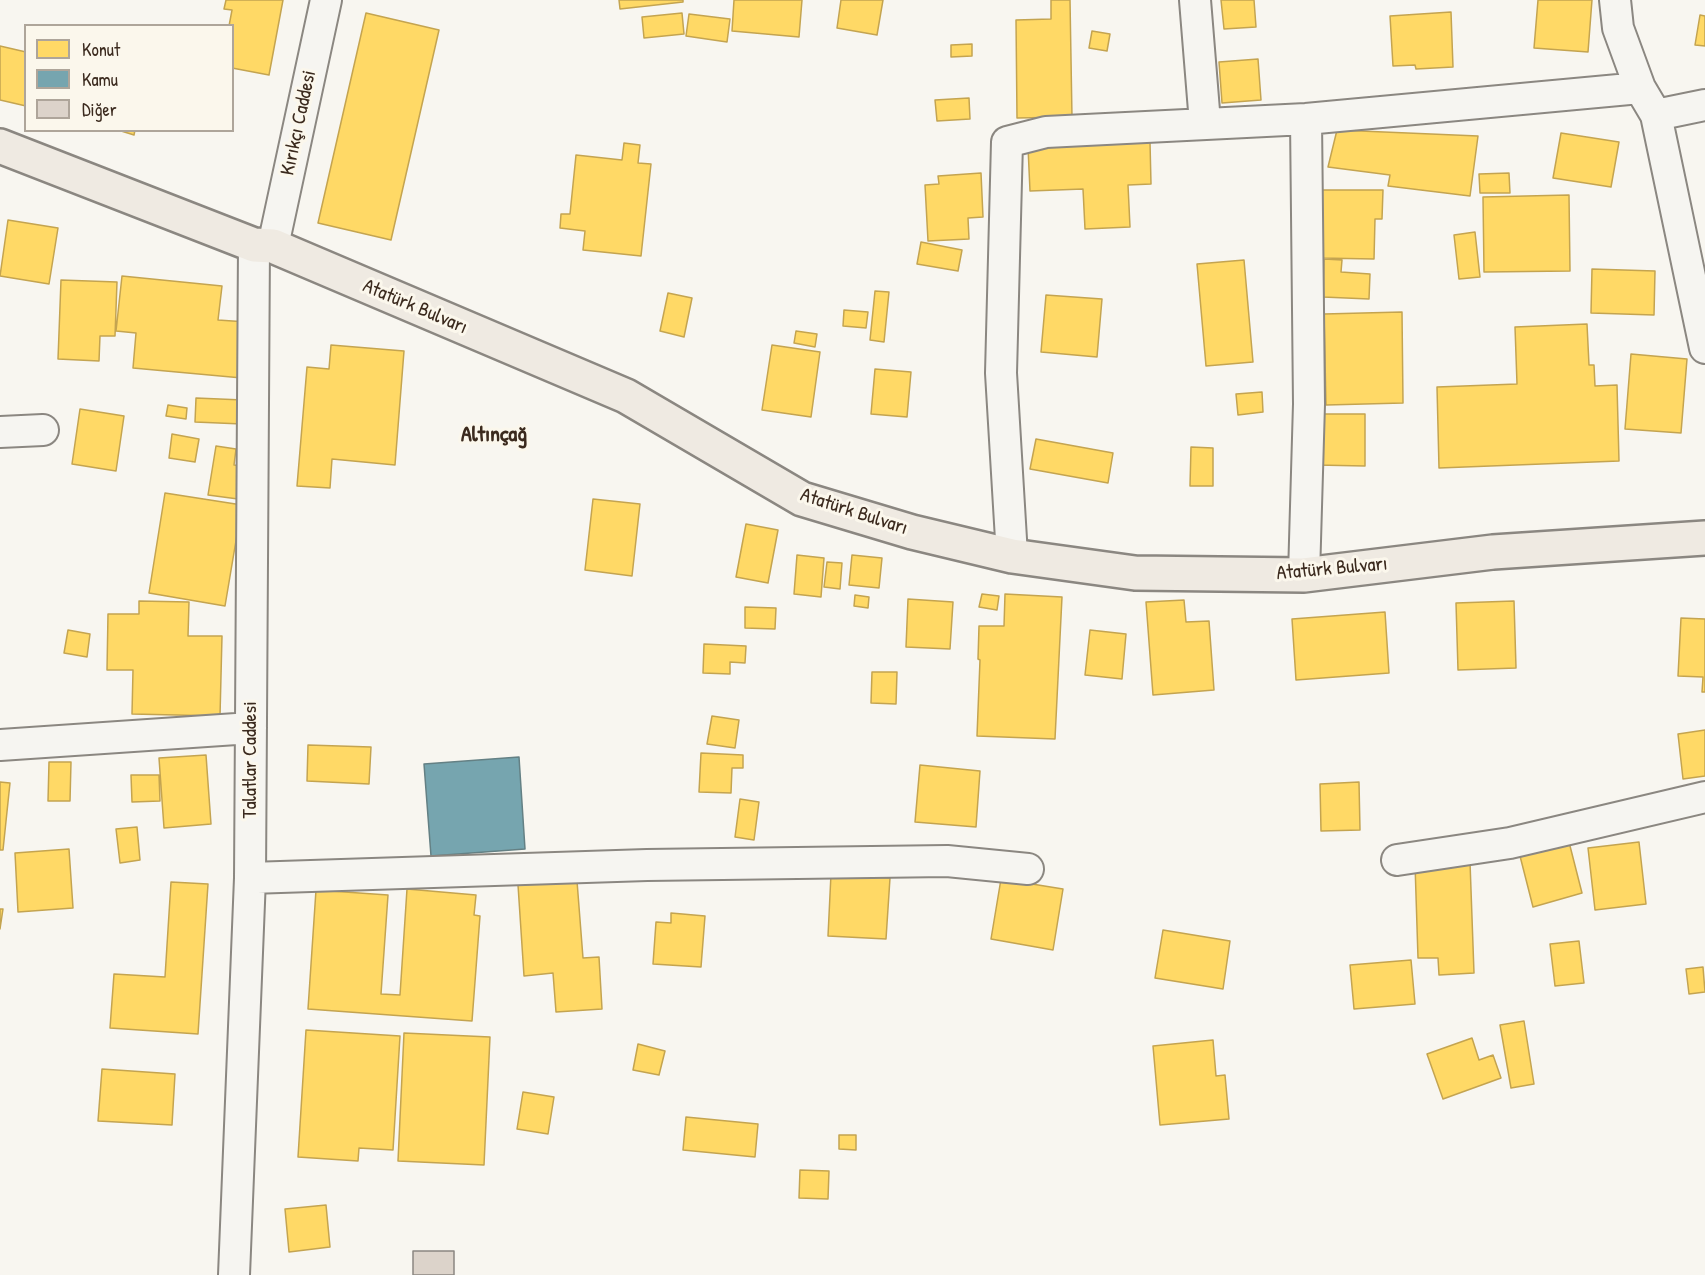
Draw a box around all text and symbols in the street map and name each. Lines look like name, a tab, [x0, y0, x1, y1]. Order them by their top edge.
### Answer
legend	[24, 24, 234, 132]
text: Konut	[82, 37, 120, 62]
text: Kamu	[82, 67, 118, 92]
street label: Kırıkçı Caddesi	[276, 68, 322, 178]
text: Diğer	[82, 97, 117, 122]
street label: Atatürk Bulvarı	[359, 274, 471, 340]
district label: Altınçağ	[461, 422, 527, 448]
street label: Atatürk Bulvarı	[797, 483, 911, 541]
street label: Atatürk Bulvarı	[1275, 552, 1389, 586]
street label: Talatlar Caddesi	[239, 701, 263, 819]

